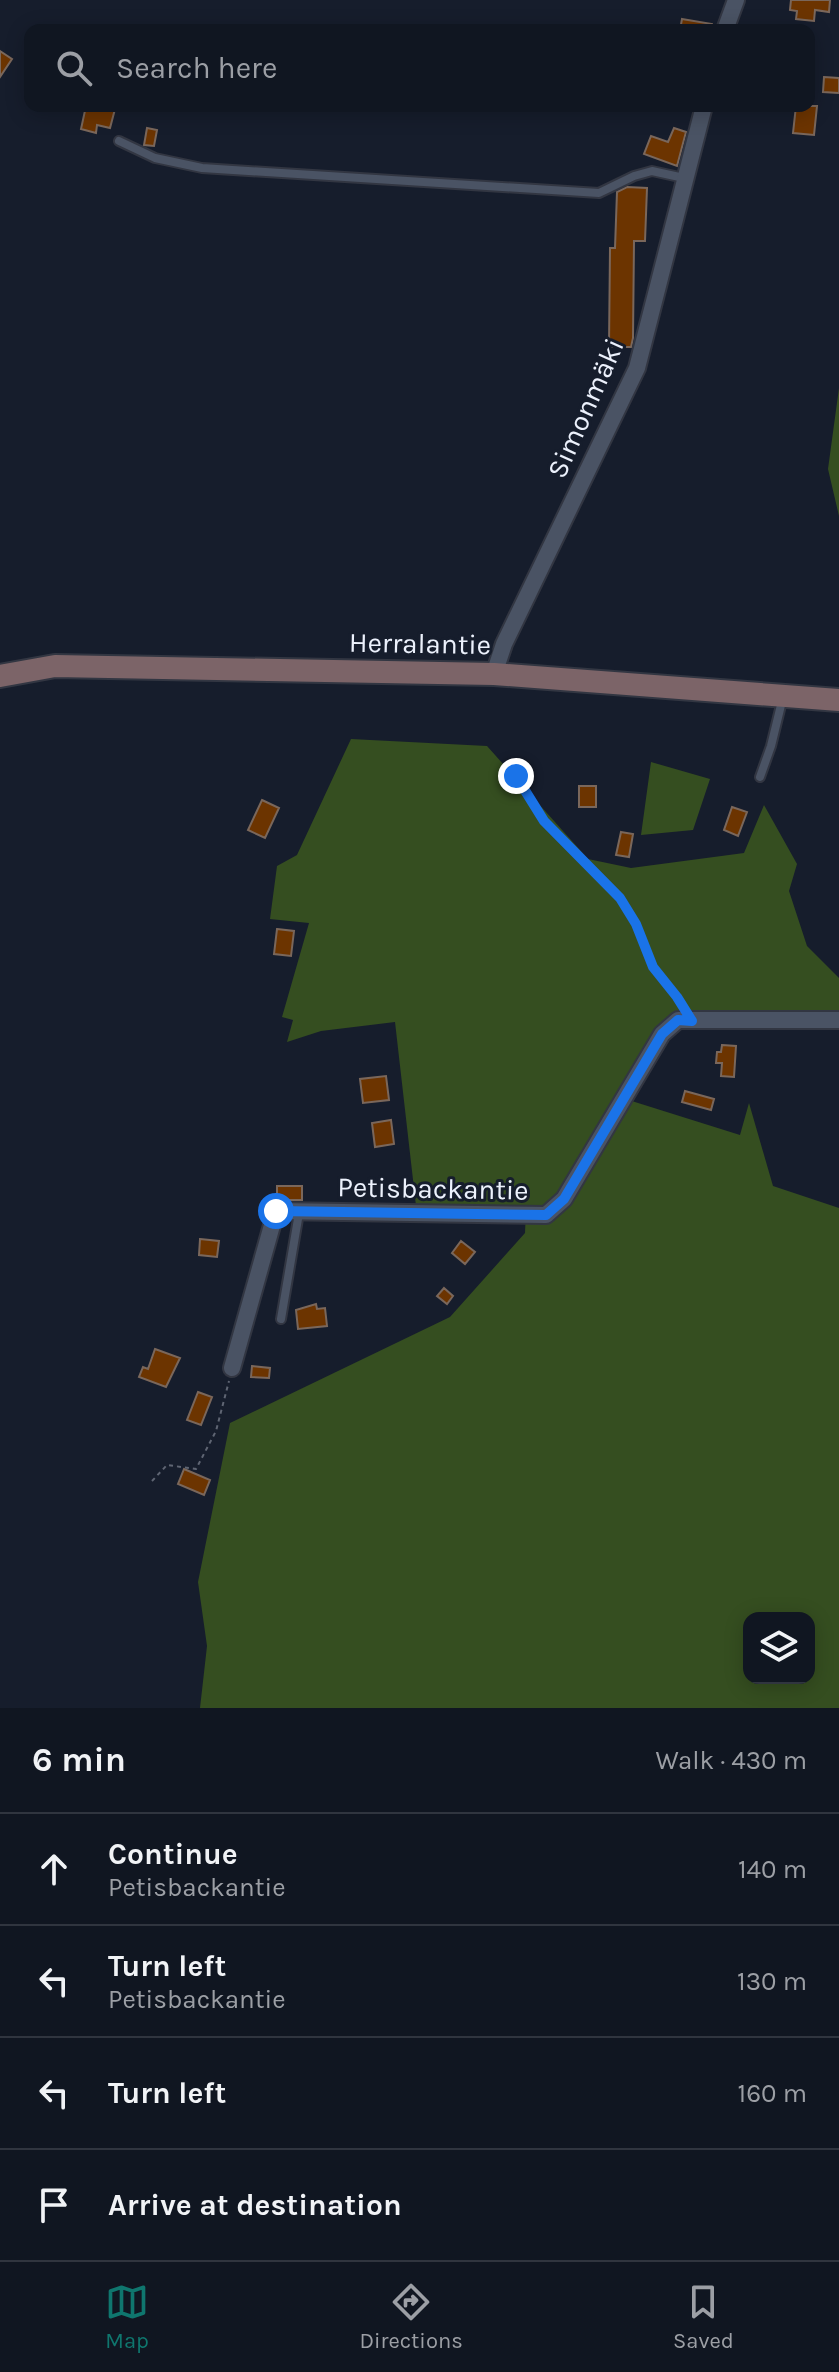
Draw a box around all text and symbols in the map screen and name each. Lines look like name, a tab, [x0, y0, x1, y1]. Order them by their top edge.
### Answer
search box	[24, 24, 815, 112]
icon: search	[52, 46, 96, 90]
text: Search here	[116, 50, 277, 86]
street label: Simonmäki	[540, 333, 631, 483]
street label: Herralantie	[349, 626, 491, 661]
route end	[498, 758, 534, 794]
street label: Petisbackantie	[337, 1170, 529, 1207]
route start	[258, 1193, 294, 1229]
map controls	[743, 1612, 815, 1684]
button: layers	[743, 1612, 815, 1684]
text: 6 min	[32, 1740, 126, 1780]
text: Walk · 430 m	[656, 1745, 807, 1776]
text: Continue	[108, 1836, 238, 1872]
icon: ahead	[32, 1847, 76, 1891]
text: 140 m	[738, 1854, 807, 1885]
text: Petisbackantie	[108, 1872, 286, 1903]
text: Turn left	[108, 1948, 226, 1984]
icon: left	[32, 1959, 76, 2003]
text: 130 m	[737, 1966, 807, 1997]
text: Petisbackantie	[108, 1984, 286, 2015]
icon: left	[32, 2071, 76, 2115]
text: Turn left	[108, 2075, 226, 2111]
text: 160 m	[738, 2078, 807, 2109]
icon: arrive	[32, 2183, 76, 2227]
text: Arrive at destination	[108, 2187, 402, 2223]
tab: Map	[105, 2280, 149, 2354]
tab: Directions	[359, 2280, 463, 2354]
tab: Saved	[673, 2280, 734, 2354]

